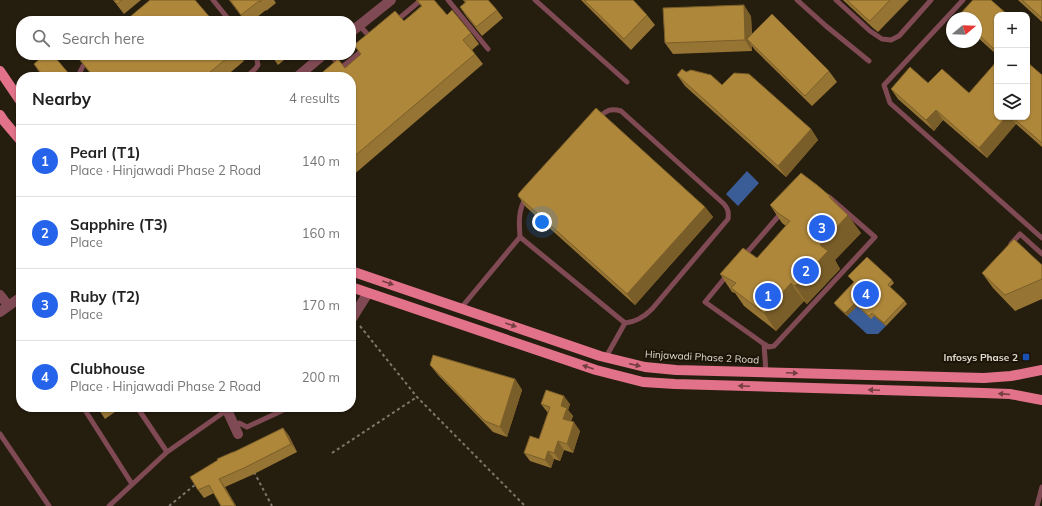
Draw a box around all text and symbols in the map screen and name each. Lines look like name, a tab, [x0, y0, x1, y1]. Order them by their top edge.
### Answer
north arrow	[946, 12, 982, 48]
map controls	[994, 12, 1030, 120]
button: +	[994, 12, 1030, 48]
search box	[16, 16, 356, 60]
icon: search	[30, 27, 52, 49]
text: Search here	[62, 29, 144, 48]
button: −	[994, 48, 1030, 84]
button: layers	[994, 84, 1030, 120]
text: Nearby	[32, 88, 91, 109]
text: 4 results	[289, 90, 340, 106]
text: Pearl (T1)	[70, 143, 141, 162]
text: 1	[41, 153, 49, 169]
text: 140 m	[302, 153, 340, 169]
text: Place · Hinjawadi Phase 2 Road	[70, 162, 261, 178]
your location	[532, 212, 552, 232]
pin: 3	[809, 213, 835, 243]
text: Sapphire (T3)	[70, 215, 168, 234]
text: 2	[41, 225, 49, 241]
text: 160 m	[302, 225, 340, 241]
text: Place	[70, 234, 103, 250]
pin: 2	[793, 256, 819, 286]
pin: 4	[853, 279, 879, 309]
one-way arrow	[382, 281, 394, 287]
pin: 1	[755, 281, 781, 311]
text: Ruby (T2)	[70, 287, 140, 306]
text: 3	[41, 297, 49, 313]
text: 170 m	[302, 297, 340, 313]
text: Place	[70, 306, 103, 322]
one-way arrow	[505, 323, 517, 329]
street label: Hinjawadi Phase 2 Road	[645, 348, 759, 366]
place label: Infosys Phase 2	[944, 351, 1018, 364]
marker: Infosys Phase 2	[1021, 352, 1031, 362]
text: Clubhouse	[70, 359, 145, 378]
one-way arrow	[629, 362, 641, 368]
one-way arrow	[581, 364, 593, 370]
text: 4	[41, 369, 49, 385]
text: 200 m	[302, 369, 340, 385]
one-way arrow	[786, 369, 798, 376]
text: Place · Hinjawadi Phase 2 Road	[70, 378, 261, 394]
one-way arrow	[737, 383, 750, 389]
one-way arrow	[868, 386, 880, 393]
one-way arrow	[997, 391, 1010, 397]

